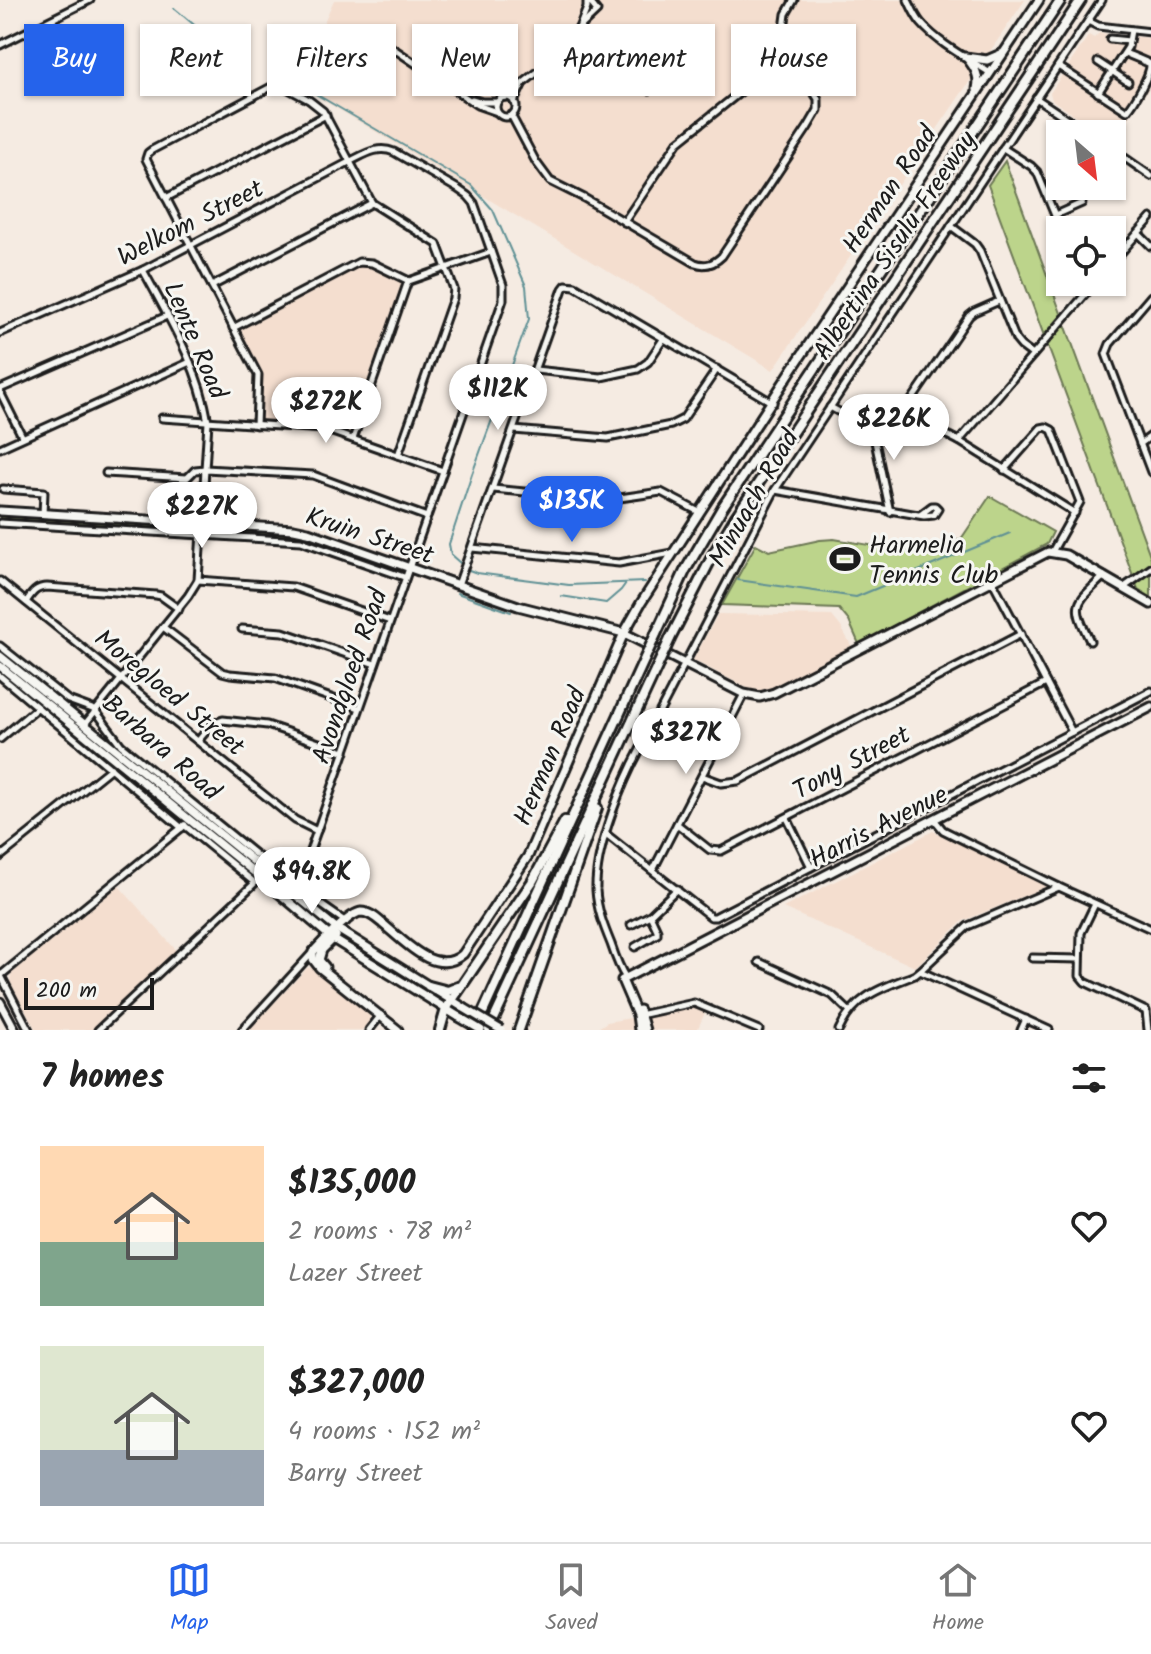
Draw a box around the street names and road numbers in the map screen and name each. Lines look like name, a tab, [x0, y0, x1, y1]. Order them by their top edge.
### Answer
street label: Herman Road	[832, 117, 950, 263]
street label: Albertina Sisulu Freeway	[803, 122, 989, 369]
street label: Welkom Street	[110, 168, 272, 279]
street label: Lente Road	[151, 275, 238, 407]
street label: Minuach Road	[698, 421, 812, 576]
street label: Kruin Street	[300, 496, 440, 578]
street label: Avondgloed Road	[301, 582, 401, 770]
street label: Moregloed Street	[84, 619, 254, 768]
street label: Herman Road	[503, 680, 599, 833]
street label: Barbara Road	[92, 685, 231, 813]
street label: Tony Street	[786, 715, 919, 812]
street label: Harris Avenue	[802, 775, 956, 881]

